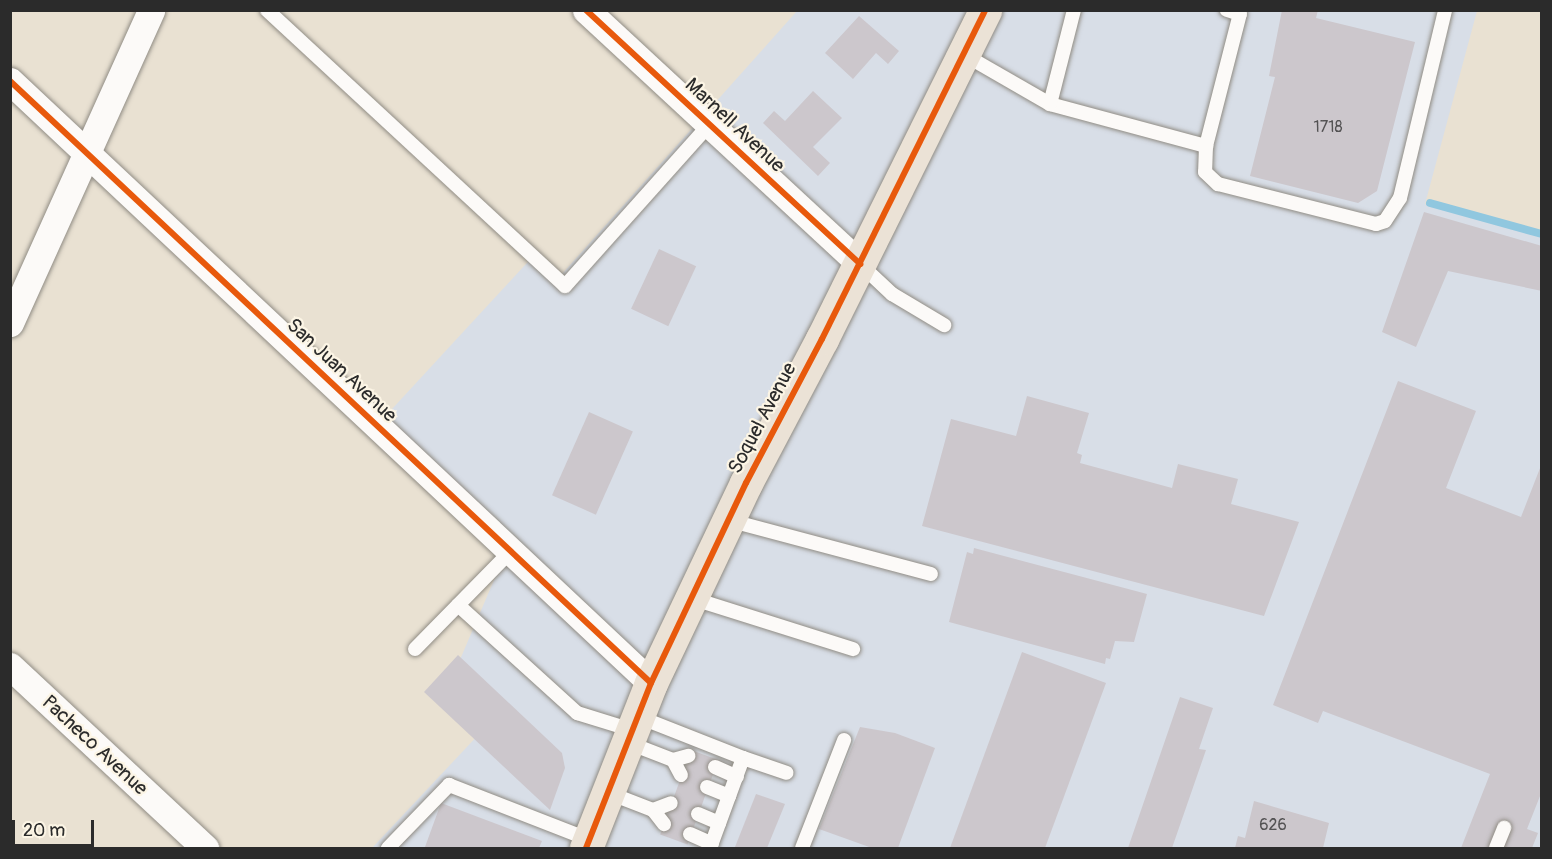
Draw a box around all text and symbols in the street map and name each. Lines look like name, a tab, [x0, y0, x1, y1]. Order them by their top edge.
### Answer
street label: Marnell Avenue	[680, 73, 790, 177]
house number: 1718	[1313, 117, 1343, 137]
street label: San Juan Avenue	[282, 313, 402, 427]
street label: Soquel Avenue	[723, 358, 801, 478]
street label: Pacheco Avenue	[37, 690, 153, 800]
scale bar	[15, 808, 98, 846]
house number: 626	[1259, 815, 1287, 835]
text: 20 m	[23, 819, 65, 842]

